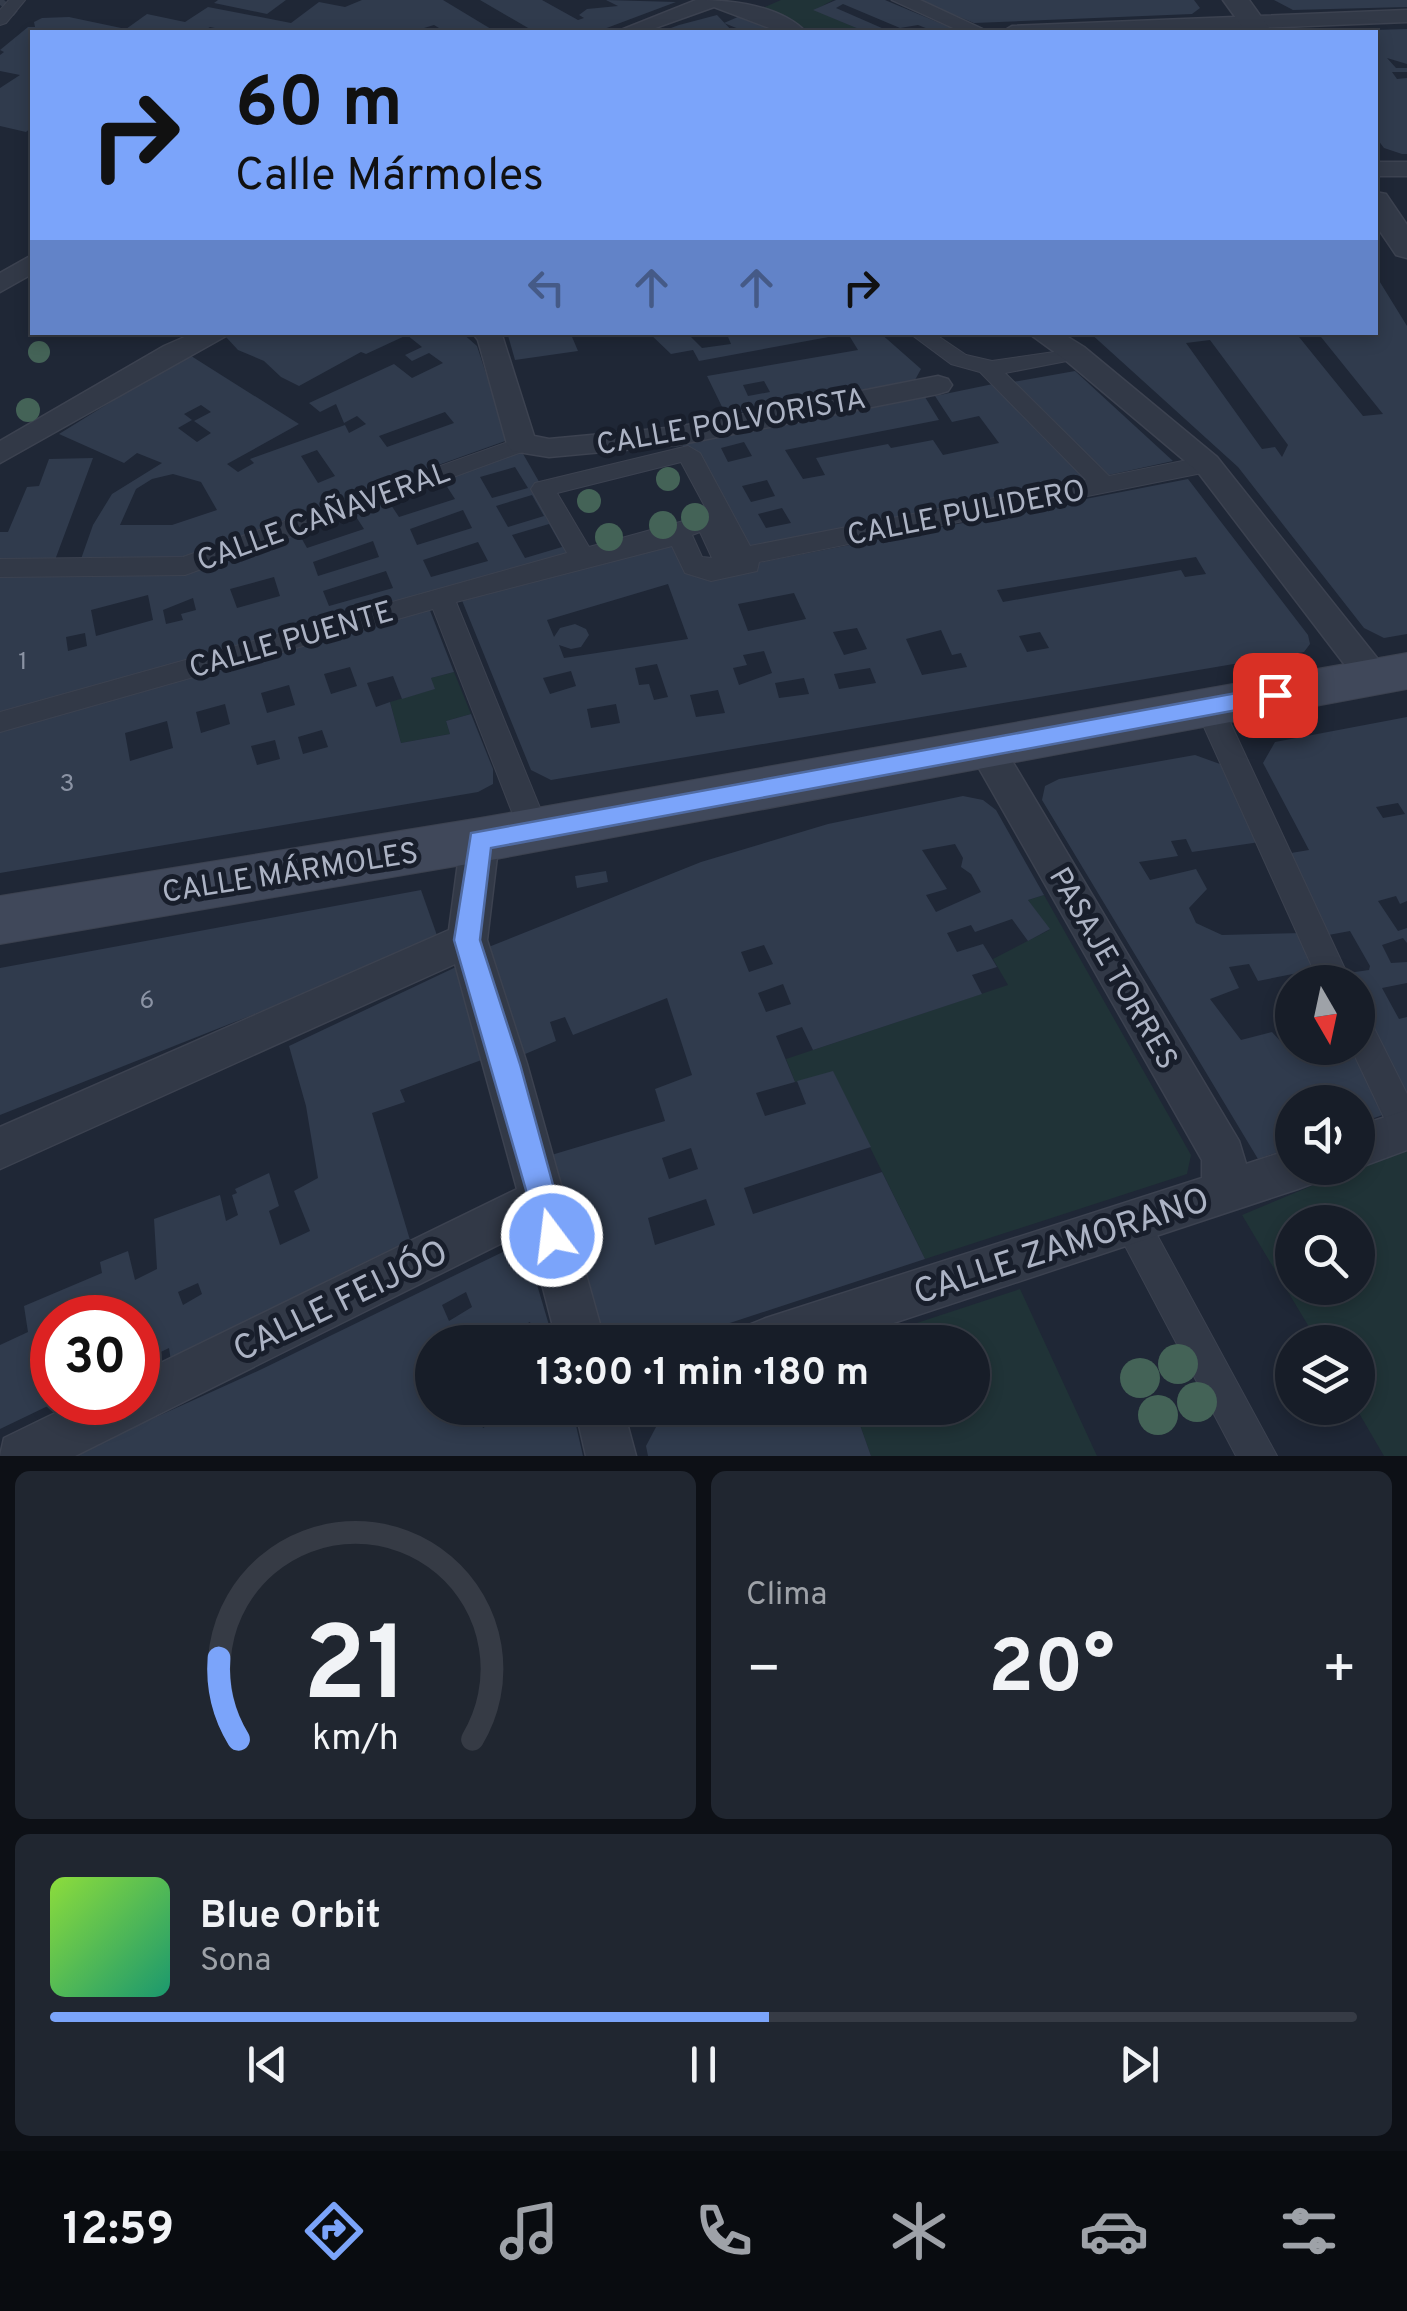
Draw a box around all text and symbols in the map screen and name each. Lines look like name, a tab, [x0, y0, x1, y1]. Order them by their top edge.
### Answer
text: 60 m	[235, 62, 403, 151]
icon: right	[70, 70, 200, 200]
text: Calle Mármoles	[235, 149, 544, 206]
icon: left	[519, 260, 574, 315]
icon: ahead	[624, 260, 679, 315]
icon: ahead	[729, 260, 784, 315]
icon: right	[834, 260, 889, 315]
street label: CALLE POLVORISTA	[594, 382, 869, 465]
street label: CALLE CAÑAVERAL	[192, 454, 455, 581]
street label: CALLE PULIDERO	[844, 473, 1089, 556]
street label: CALLE PUENTE	[185, 595, 398, 688]
house number: 1	[18, 647, 28, 679]
pin	[1233, 653, 1318, 738]
icon: arrive	[1248, 668, 1303, 723]
house number: 3	[59, 769, 75, 801]
street label: CALLE MÁRMOLES	[159, 834, 421, 913]
street label: PASAJE TORRES	[1039, 862, 1185, 1077]
north arrow	[1275, 965, 1375, 1065]
map controls	[1275, 965, 1375, 1425]
house number: 6	[140, 986, 154, 1018]
button: sound	[1275, 1085, 1375, 1185]
street label: CALLE ZAMORANO	[909, 1179, 1215, 1316]
position arrow	[500, 1184, 604, 1288]
button: search	[1275, 1205, 1375, 1305]
street label: CALLE FEIJÓO	[226, 1231, 456, 1374]
speed limit sign: 30	[30, 1295, 160, 1425]
button: layers	[1275, 1325, 1375, 1425]
text: 13:00 · 1 min · 180 m	[536, 1350, 869, 1399]
text: Clima	[746, 1576, 827, 1616]
text: 21	[303, 1605, 408, 1737]
text: 20°	[988, 1624, 1115, 1719]
text: −	[746, 1637, 781, 1707]
text: +	[1322, 1637, 1357, 1707]
text: km/h	[312, 1717, 399, 1763]
text: Blue Orbit	[200, 1893, 381, 1942]
text: Sona	[200, 1942, 271, 1982]
icon: previous	[240, 2037, 295, 2092]
icon: pause	[676, 2037, 731, 2092]
icon: next	[1112, 2037, 1167, 2092]
icon: directions	[299, 2196, 369, 2266]
icon: music	[494, 2196, 564, 2266]
icon: phone	[689, 2196, 759, 2266]
icon: climate	[884, 2196, 954, 2266]
icon: car	[1079, 2196, 1149, 2266]
icon: filters	[1274, 2196, 1344, 2266]
text: 12:59	[63, 2203, 174, 2260]

